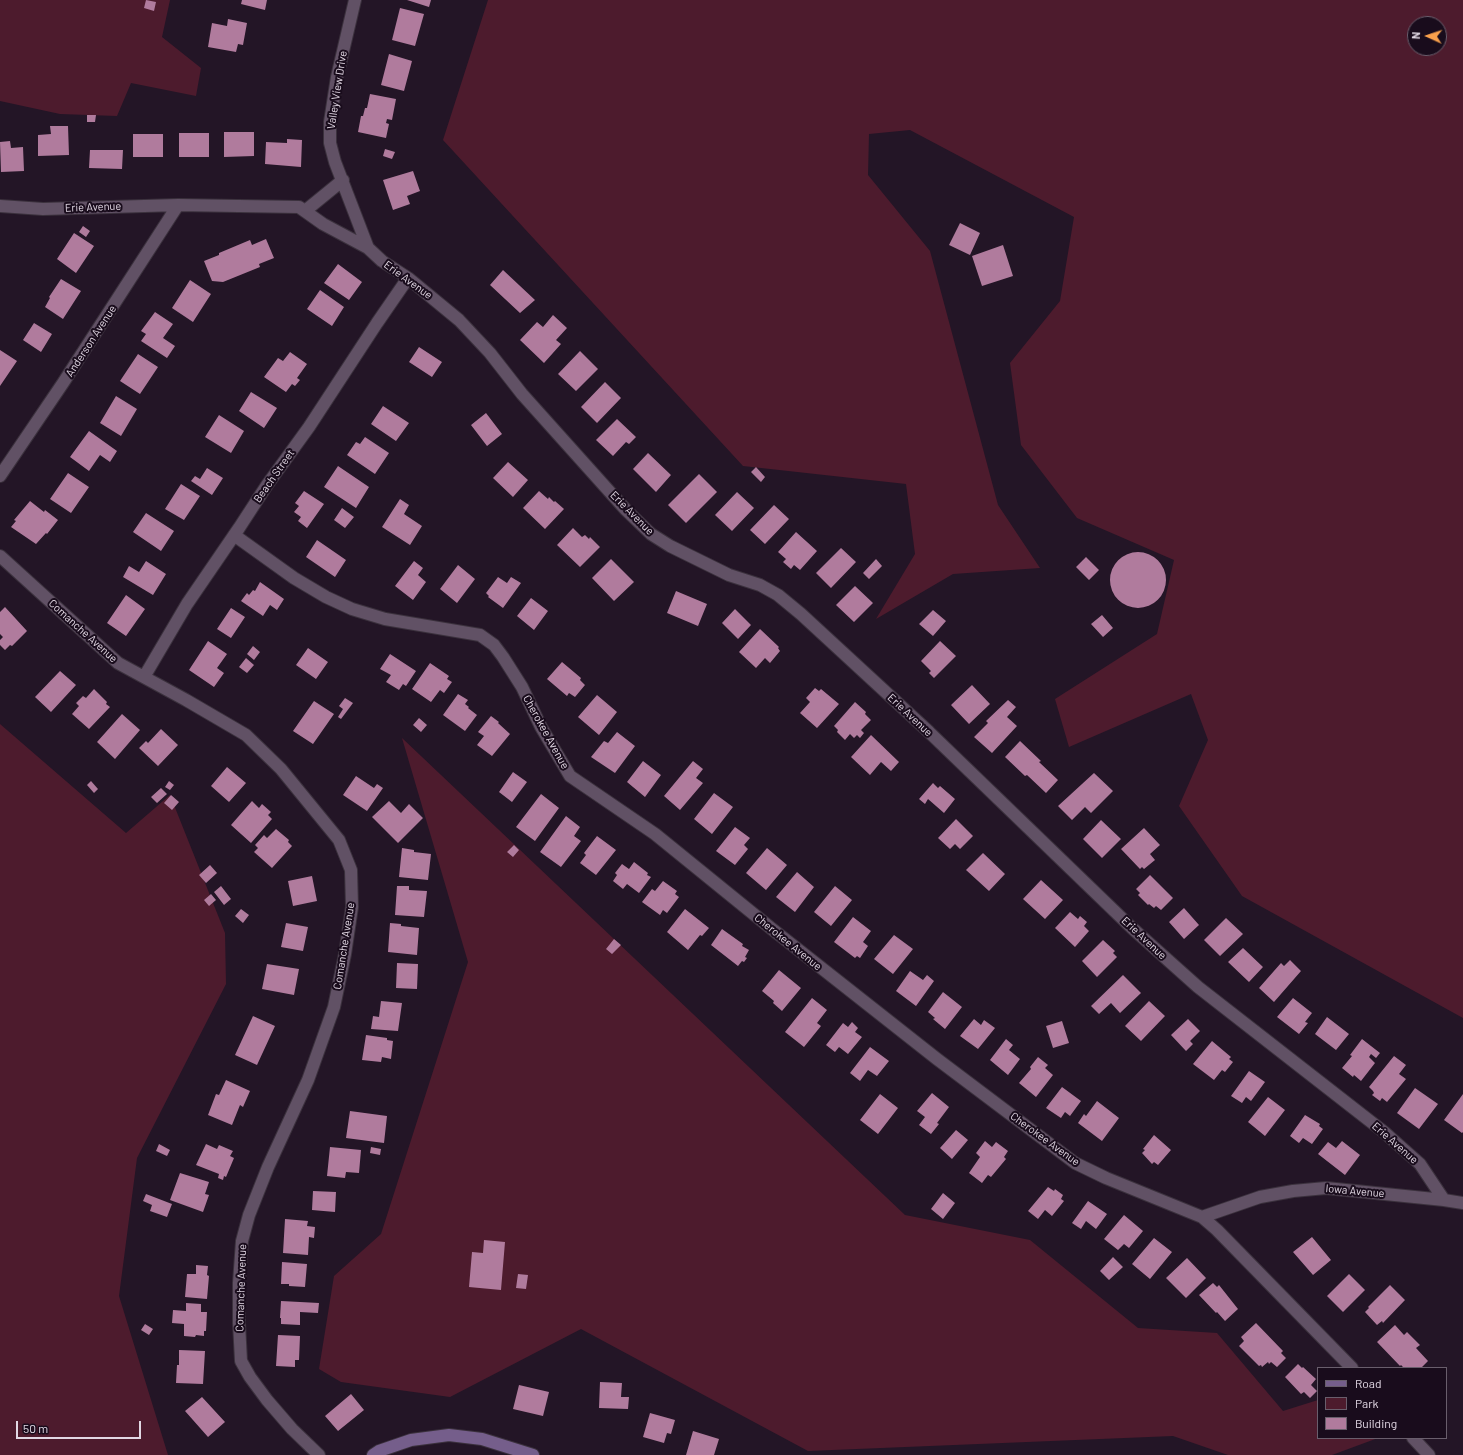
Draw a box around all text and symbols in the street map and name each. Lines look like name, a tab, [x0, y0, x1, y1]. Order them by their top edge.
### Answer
north arrow	[1407, 16, 1447, 56]
text: N	[1409, 31, 1422, 39]
street label: Valley View Drive	[324, 50, 350, 130]
street label: Erie Avenue	[65, 199, 121, 215]
street label: Erie Avenue	[381, 258, 435, 302]
street label: Anderson Avenue	[63, 303, 119, 379]
street label: Beach Street	[251, 447, 297, 505]
street label: Erie Avenue	[607, 488, 657, 538]
street label: Comanche Avenue	[46, 597, 120, 665]
street label: Erie Avenue	[885, 691, 935, 739]
street label: Cherokee Avenue	[520, 693, 572, 771]
street label: Comanche Avenue	[331, 902, 357, 990]
street label: Cherokee Avenue	[752, 911, 824, 973]
street label: Erie Avenue	[1119, 914, 1169, 962]
street label: Cherokee Avenue	[1008, 1109, 1082, 1169]
street label: Erie Avenue	[1369, 1119, 1421, 1167]
street label: Iowa Avenue	[1325, 1182, 1385, 1200]
street label: Comanche Avenue	[233, 1244, 249, 1332]
legend	[1317, 1367, 1447, 1439]
text: Road	[1355, 1376, 1382, 1390]
text: Park	[1355, 1396, 1379, 1410]
scale bar	[18, 1413, 143, 1439]
text: Building	[1355, 1416, 1397, 1430]
text: 50 m	[23, 1421, 48, 1435]

